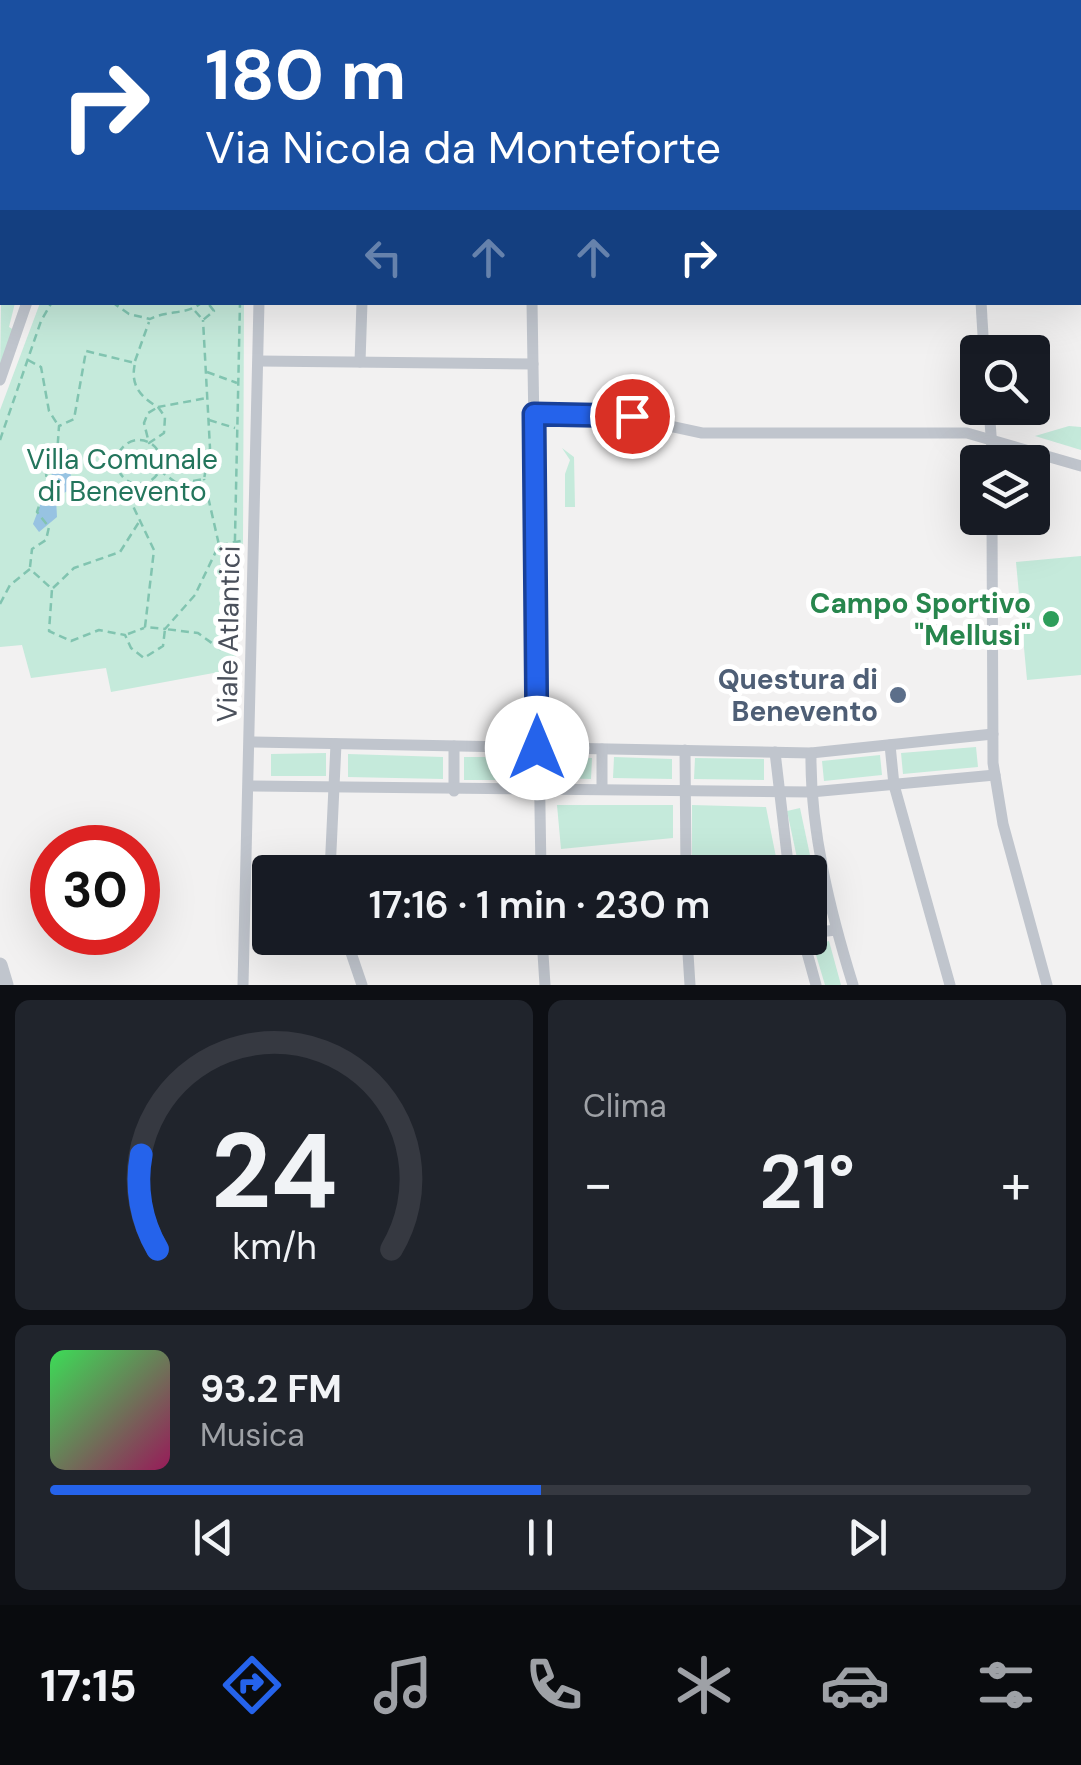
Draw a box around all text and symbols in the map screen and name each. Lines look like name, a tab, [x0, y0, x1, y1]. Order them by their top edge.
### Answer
text: 180 m	[205, 30, 406, 121]
icon: right	[40, 40, 170, 170]
text: Via Nicola da Monteforte	[205, 118, 721, 177]
icon: left	[356, 230, 411, 285]
icon: ahead	[461, 230, 516, 285]
icon: ahead	[566, 230, 621, 285]
icon: right	[671, 230, 726, 285]
map controls	[960, 335, 1050, 535]
button: search	[960, 335, 1050, 425]
pin	[590, 374, 675, 459]
icon: arrive	[605, 389, 660, 444]
park label: Villa Comunale di Benevento	[26, 441, 218, 510]
button: layers	[960, 445, 1050, 535]
street label: Viale Atlantici	[208, 545, 249, 723]
place label: Campo Sportivo "Mellusi"	[810, 585, 1031, 654]
marker: Campo Sportivo "Mellusi"	[1040, 608, 1062, 630]
place label: Questura di Benevento	[718, 661, 878, 730]
marker: Questura di Benevento	[887, 684, 909, 706]
position arrow	[485, 696, 589, 800]
speed limit sign: 30	[30, 825, 160, 955]
text: 17:16 · 1 min · 230 m	[369, 880, 710, 930]
text: Clima	[583, 1085, 667, 1127]
text: 24	[211, 1104, 337, 1239]
text: 21°	[759, 1134, 855, 1231]
text: −	[583, 1148, 613, 1220]
text: +	[1001, 1148, 1031, 1220]
text: km/h	[232, 1224, 316, 1270]
text: 93.2 FM	[200, 1364, 342, 1414]
text: Musica	[200, 1414, 305, 1456]
icon: previous	[186, 1510, 241, 1565]
icon: pause	[513, 1510, 568, 1565]
icon: next	[840, 1510, 895, 1565]
icon: directions	[217, 1650, 287, 1720]
icon: music	[368, 1650, 438, 1720]
icon: phone	[519, 1650, 589, 1720]
icon: climate	[669, 1650, 739, 1720]
icon: car	[820, 1650, 890, 1720]
icon: filters	[971, 1650, 1041, 1720]
text: 17:15	[40, 1656, 137, 1715]

